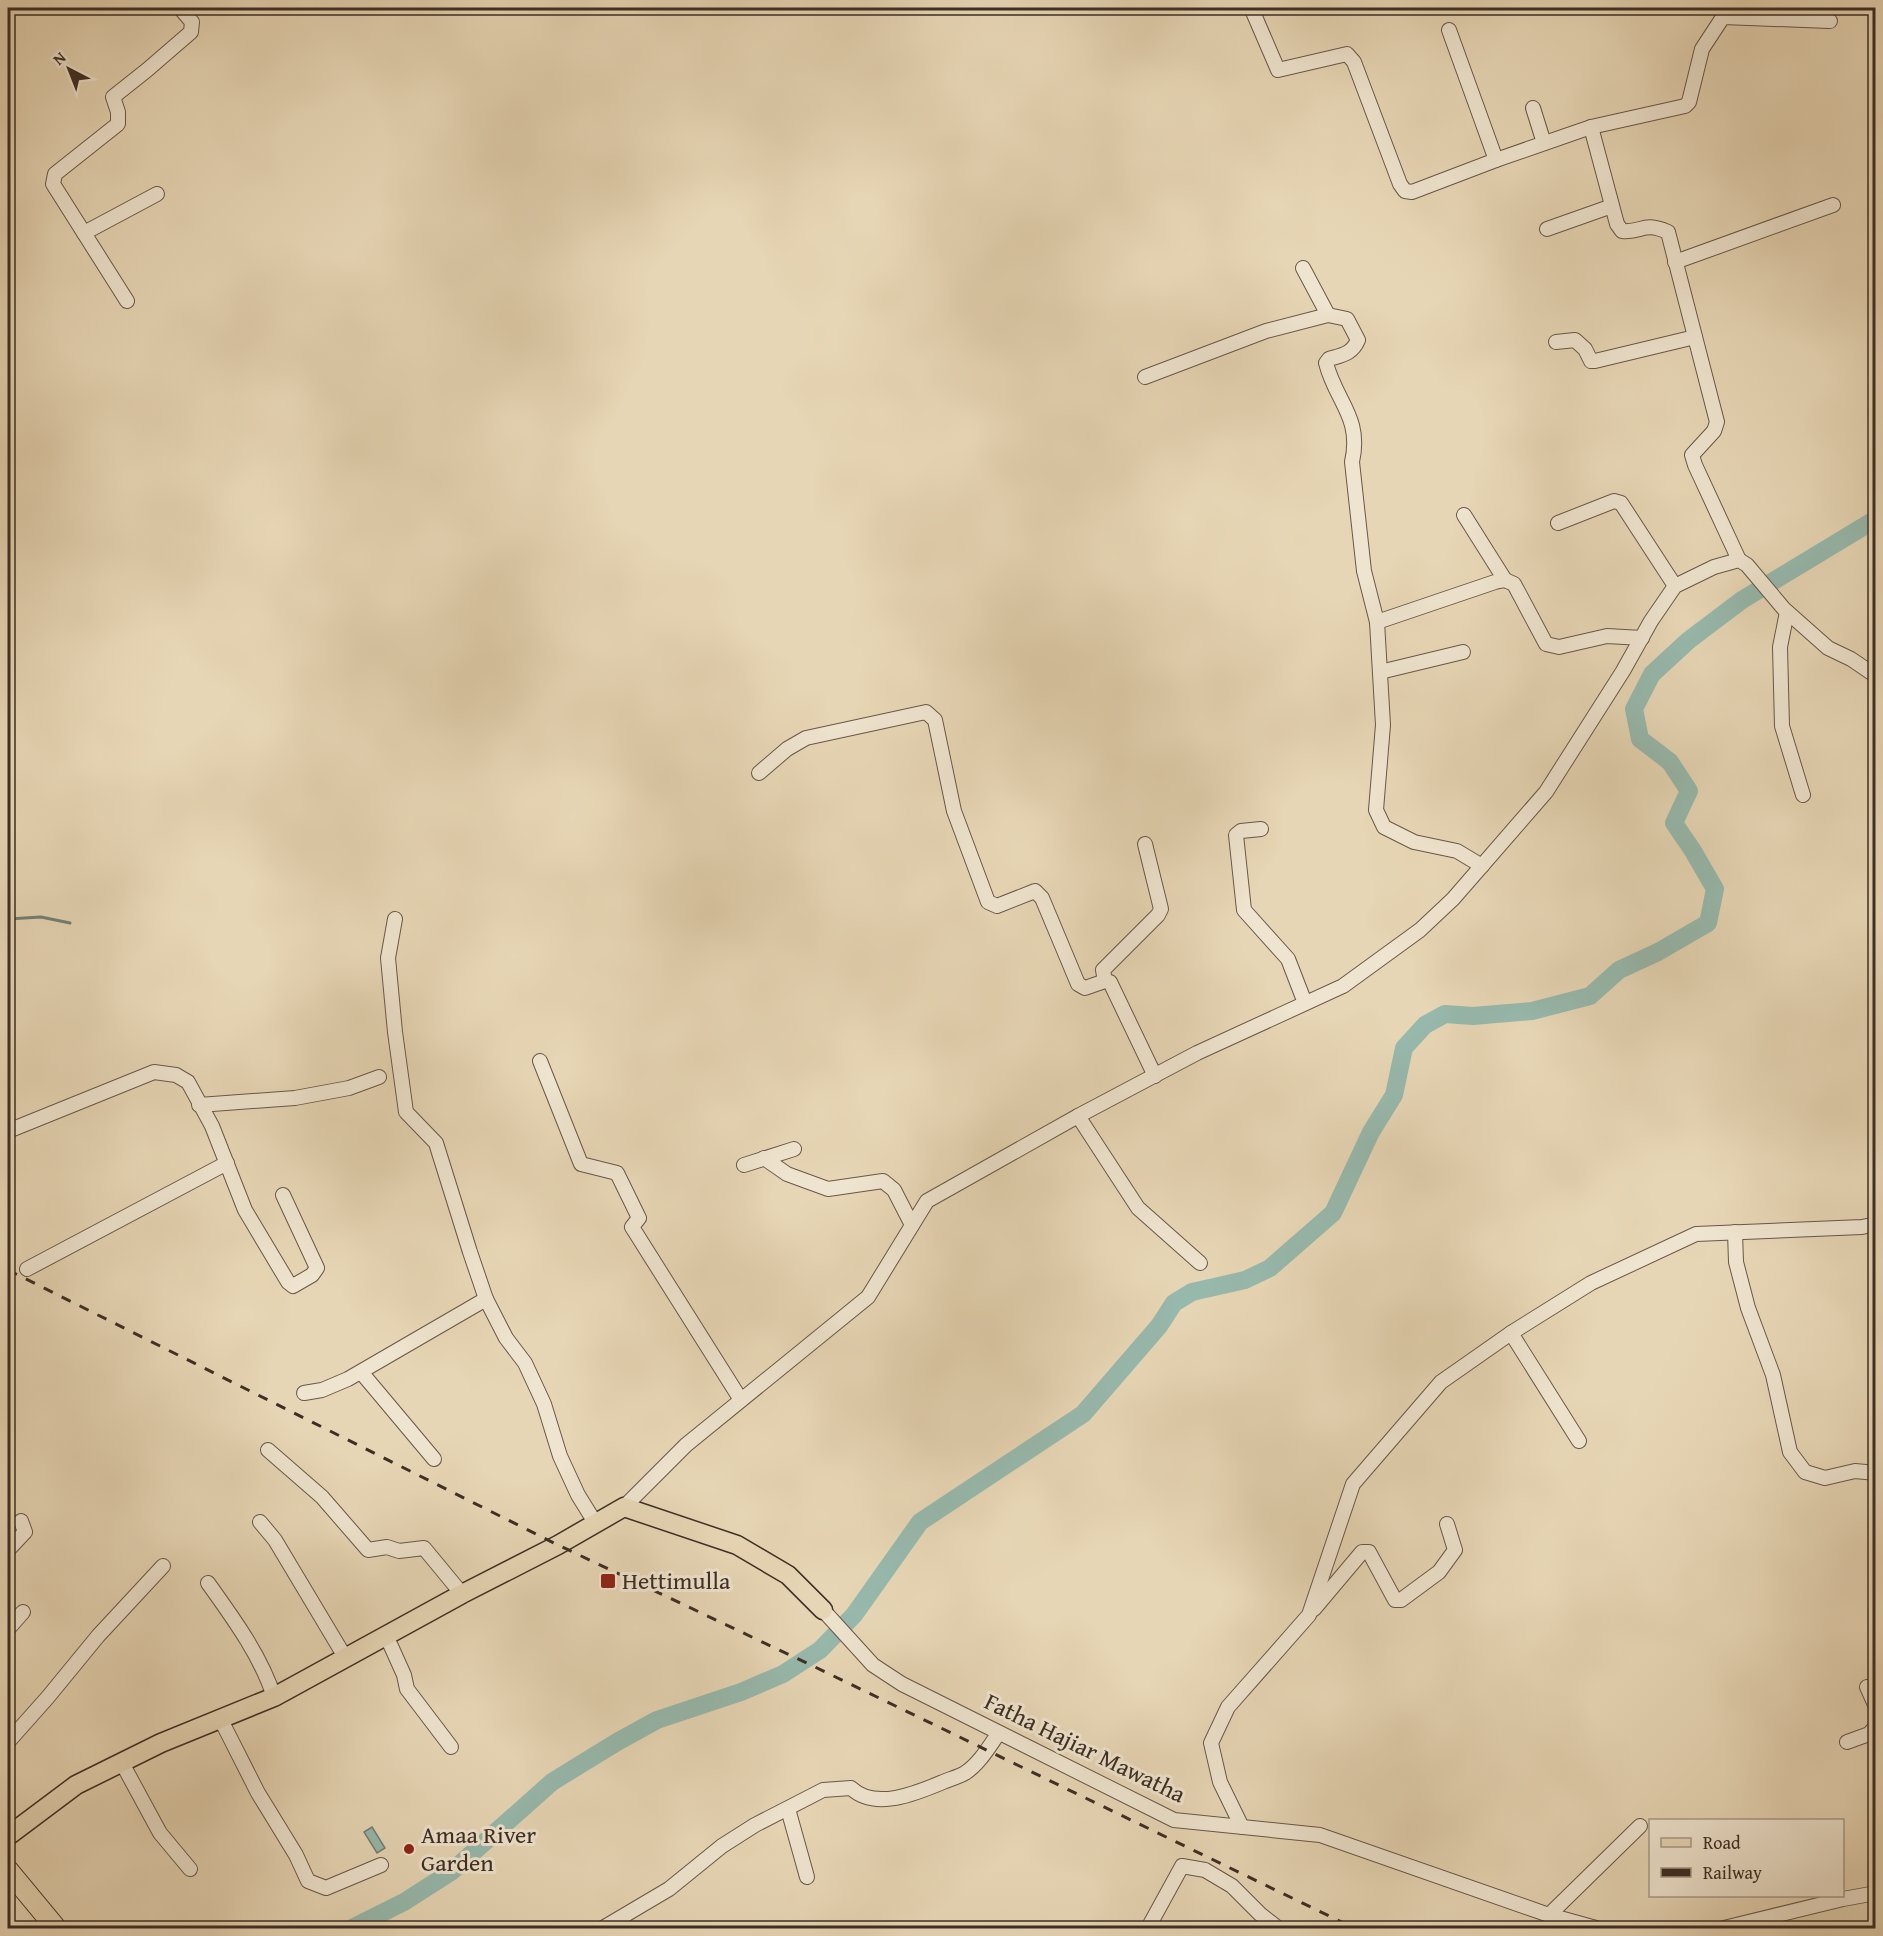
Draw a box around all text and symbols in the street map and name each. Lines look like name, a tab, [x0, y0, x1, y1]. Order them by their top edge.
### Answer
north arrow	[39, 39, 99, 99]
text: N	[47, 45, 71, 70]
place label: Hettimulla	[622, 1563, 731, 1598]
marker: Hettimulla	[599, 1572, 617, 1590]
street label: Fatha Hajiar Mawatha	[979, 1684, 1192, 1812]
place label: Amaa River Garden	[421, 1817, 536, 1880]
legend	[1649, 1819, 1844, 1897]
text: Road	[1703, 1829, 1741, 1856]
marker: Amaa River Garden	[402, 1842, 416, 1856]
text: Railway	[1703, 1859, 1762, 1886]

